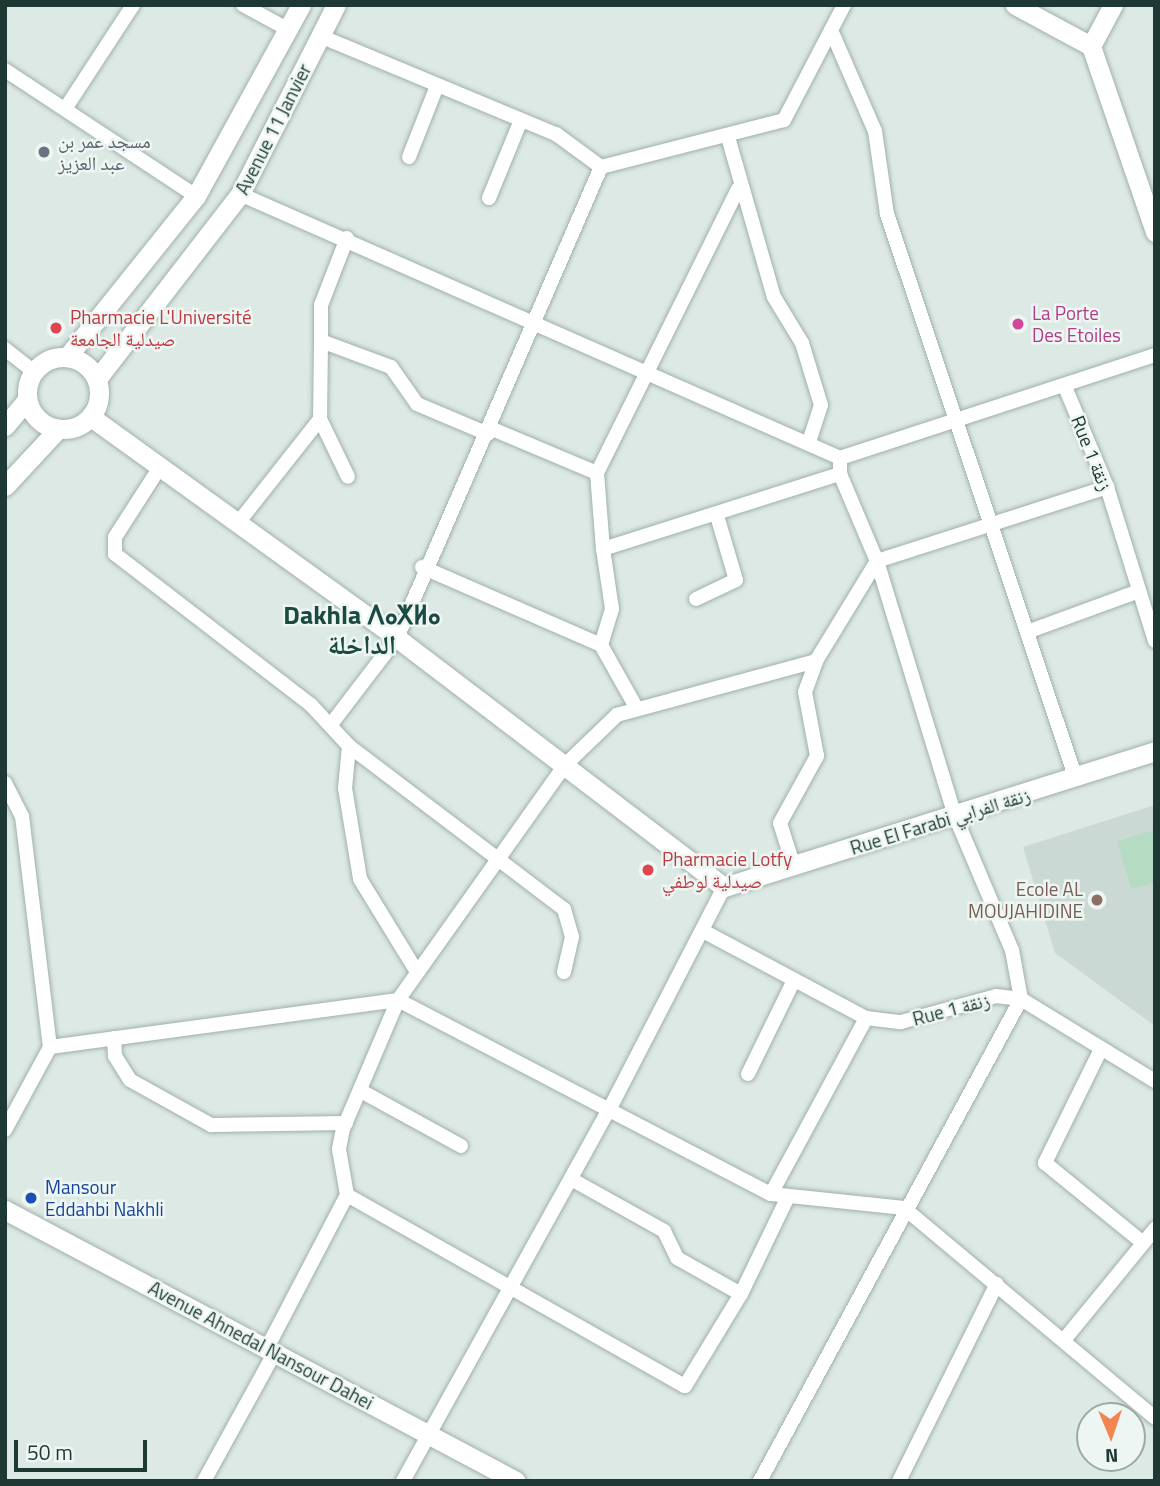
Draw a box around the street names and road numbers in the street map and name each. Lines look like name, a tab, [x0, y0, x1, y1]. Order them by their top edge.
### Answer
street label: Avenue 11 Janvier	[230, 60, 316, 198]
street label: Rue 1 زنقة	[1067, 412, 1117, 494]
street label: Rue El Farabi زنقة الفرابي	[847, 783, 1033, 859]
street label: Rue 1 زنقة	[910, 988, 992, 1030]
street label: Avenue Ahnedal Nansour Dahei	[145, 1276, 377, 1414]

